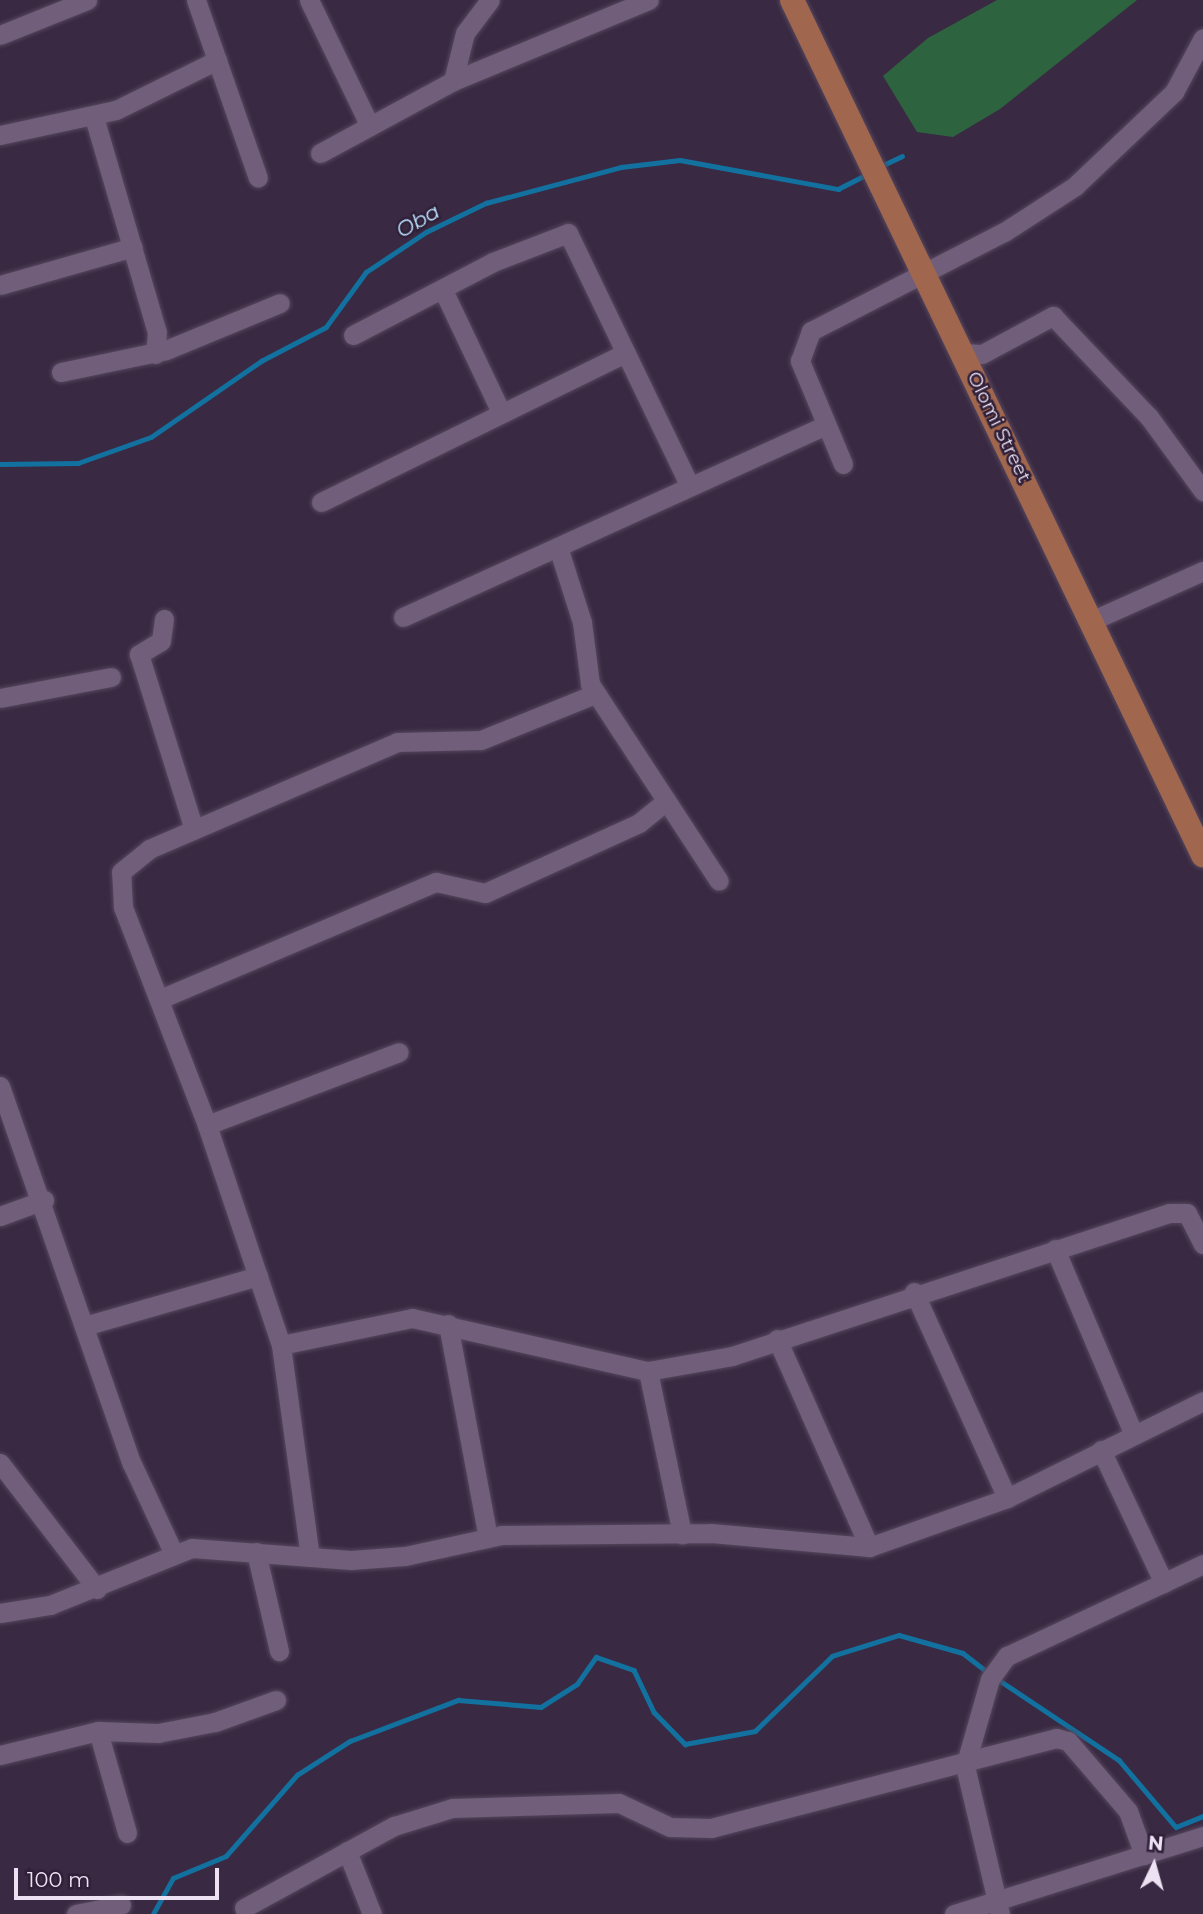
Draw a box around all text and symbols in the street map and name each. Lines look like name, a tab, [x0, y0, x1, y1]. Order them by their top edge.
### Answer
water label: Oba	[392, 199, 444, 243]
street label: Olomi Street	[962, 368, 1036, 486]
north arrow	[1119, 1830, 1189, 1900]
text: N	[1147, 1831, 1165, 1856]
scale bar	[18, 1854, 222, 1898]
text: 100 m	[27, 1867, 90, 1892]

